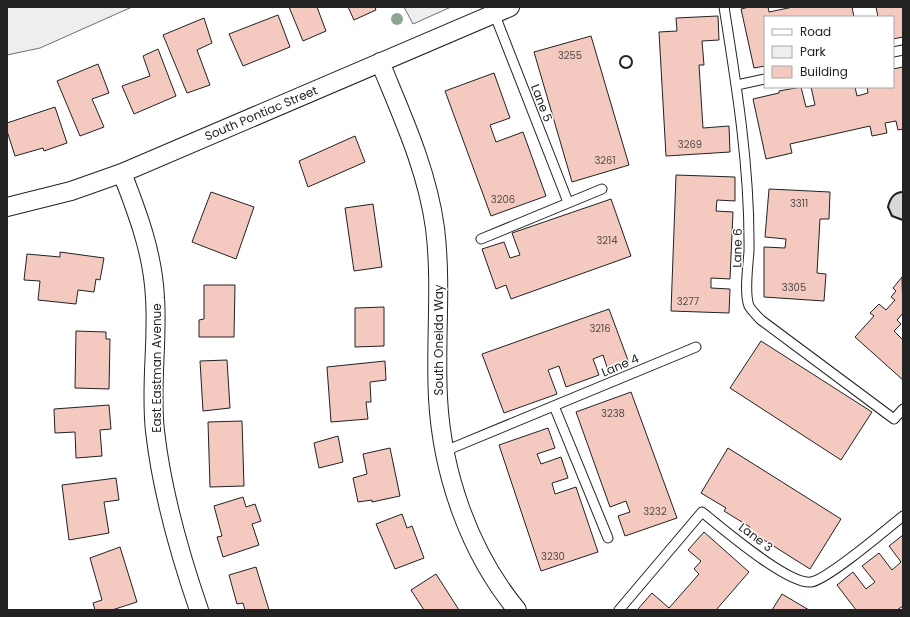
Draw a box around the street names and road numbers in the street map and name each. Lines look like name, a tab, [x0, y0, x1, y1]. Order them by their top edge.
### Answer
street label: South Pontiac Street	[202, 82, 320, 144]
street label: Lane 5	[527, 82, 557, 124]
street label: Lane 6	[728, 228, 746, 268]
street label: South Oneida Way	[430, 284, 447, 396]
street label: East Eastman Avenue	[148, 303, 165, 433]
street label: Lane 4	[599, 349, 642, 380]
street label: Lane 3	[735, 519, 777, 555]

